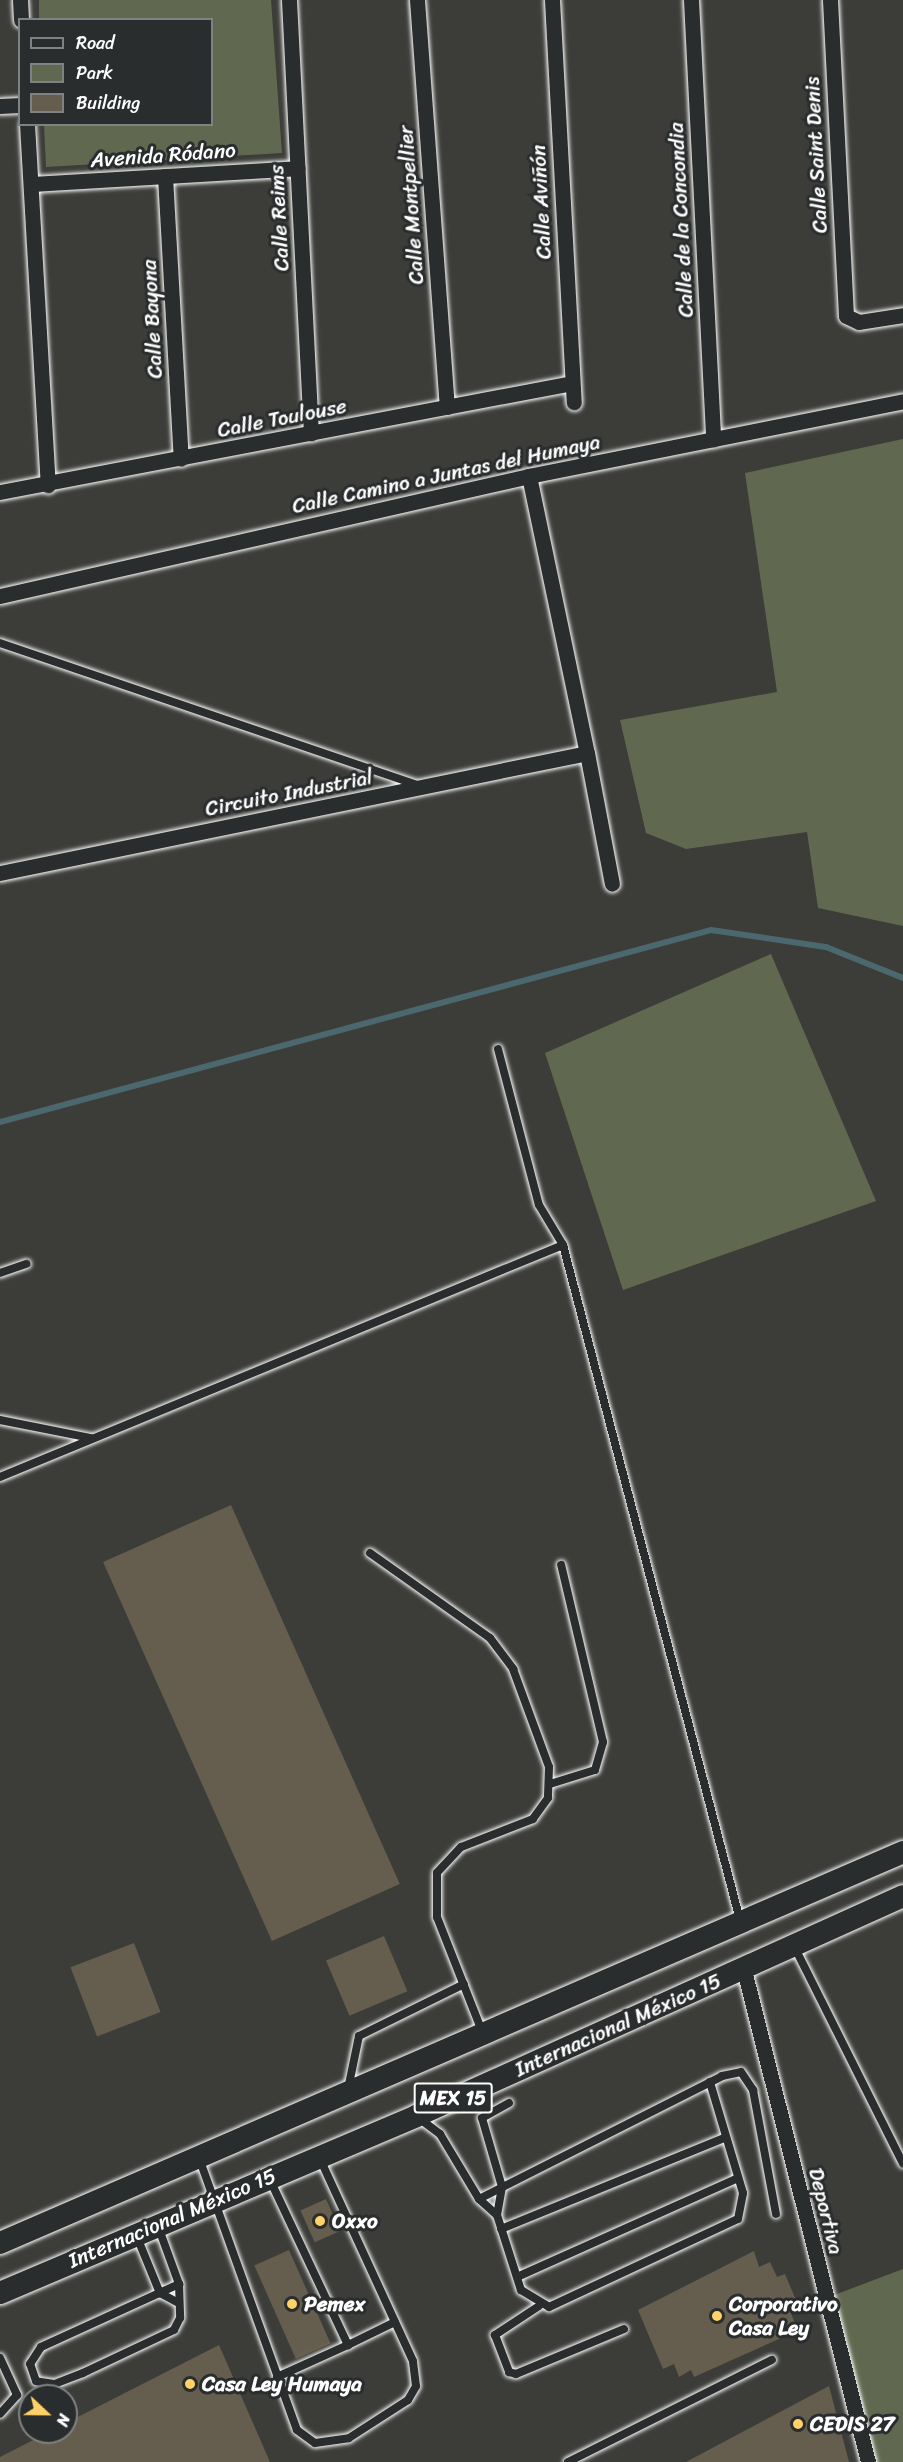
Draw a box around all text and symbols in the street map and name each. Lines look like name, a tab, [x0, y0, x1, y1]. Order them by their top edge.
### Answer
legend	[18, 18, 213, 126]
text: Road	[76, 27, 115, 59]
text: Park	[76, 57, 113, 89]
street label: Calle Saint Denis	[799, 76, 833, 234]
text: Building	[76, 87, 140, 119]
street label: Calle de la Concondia	[663, 121, 699, 319]
street label: Calle Montpellier	[393, 125, 429, 285]
street label: Avenida Ródano	[90, 137, 236, 173]
street label: Calle Aviñón	[525, 144, 557, 260]
street label: Calle Reims	[264, 164, 294, 272]
street label: Calle Bayona	[136, 259, 168, 379]
street label: Calle Toulouse	[215, 393, 349, 443]
street label: Calle Camino a Juntas del Humaya	[290, 429, 602, 519]
street label: Circuito Industrial	[203, 764, 375, 822]
street label: Internacional México 15	[511, 1968, 725, 2082]
road number: MEX 15	[412, 2081, 494, 2115]
street label: Internacional México 15	[64, 2163, 280, 2273]
street label: Deportiva	[803, 2165, 849, 2257]
place label: Oxxo	[332, 2208, 378, 2234]
marker: Oxxo	[313, 2214, 327, 2228]
place label: Pemex	[304, 2291, 365, 2317]
place label: Corporativo Casa Ley	[729, 2291, 838, 2341]
marker: Pemex	[285, 2297, 299, 2311]
marker: Corporativo Casa Ley	[710, 2309, 724, 2323]
place label: Casa Ley Humaya	[202, 2371, 362, 2397]
marker: Casa Ley Humaya	[183, 2377, 197, 2391]
north arrow	[18, 2384, 78, 2444]
text: N	[48, 2410, 79, 2431]
place label: CEDIS 27	[810, 2411, 895, 2437]
marker: CEDIS 27	[791, 2417, 805, 2431]

